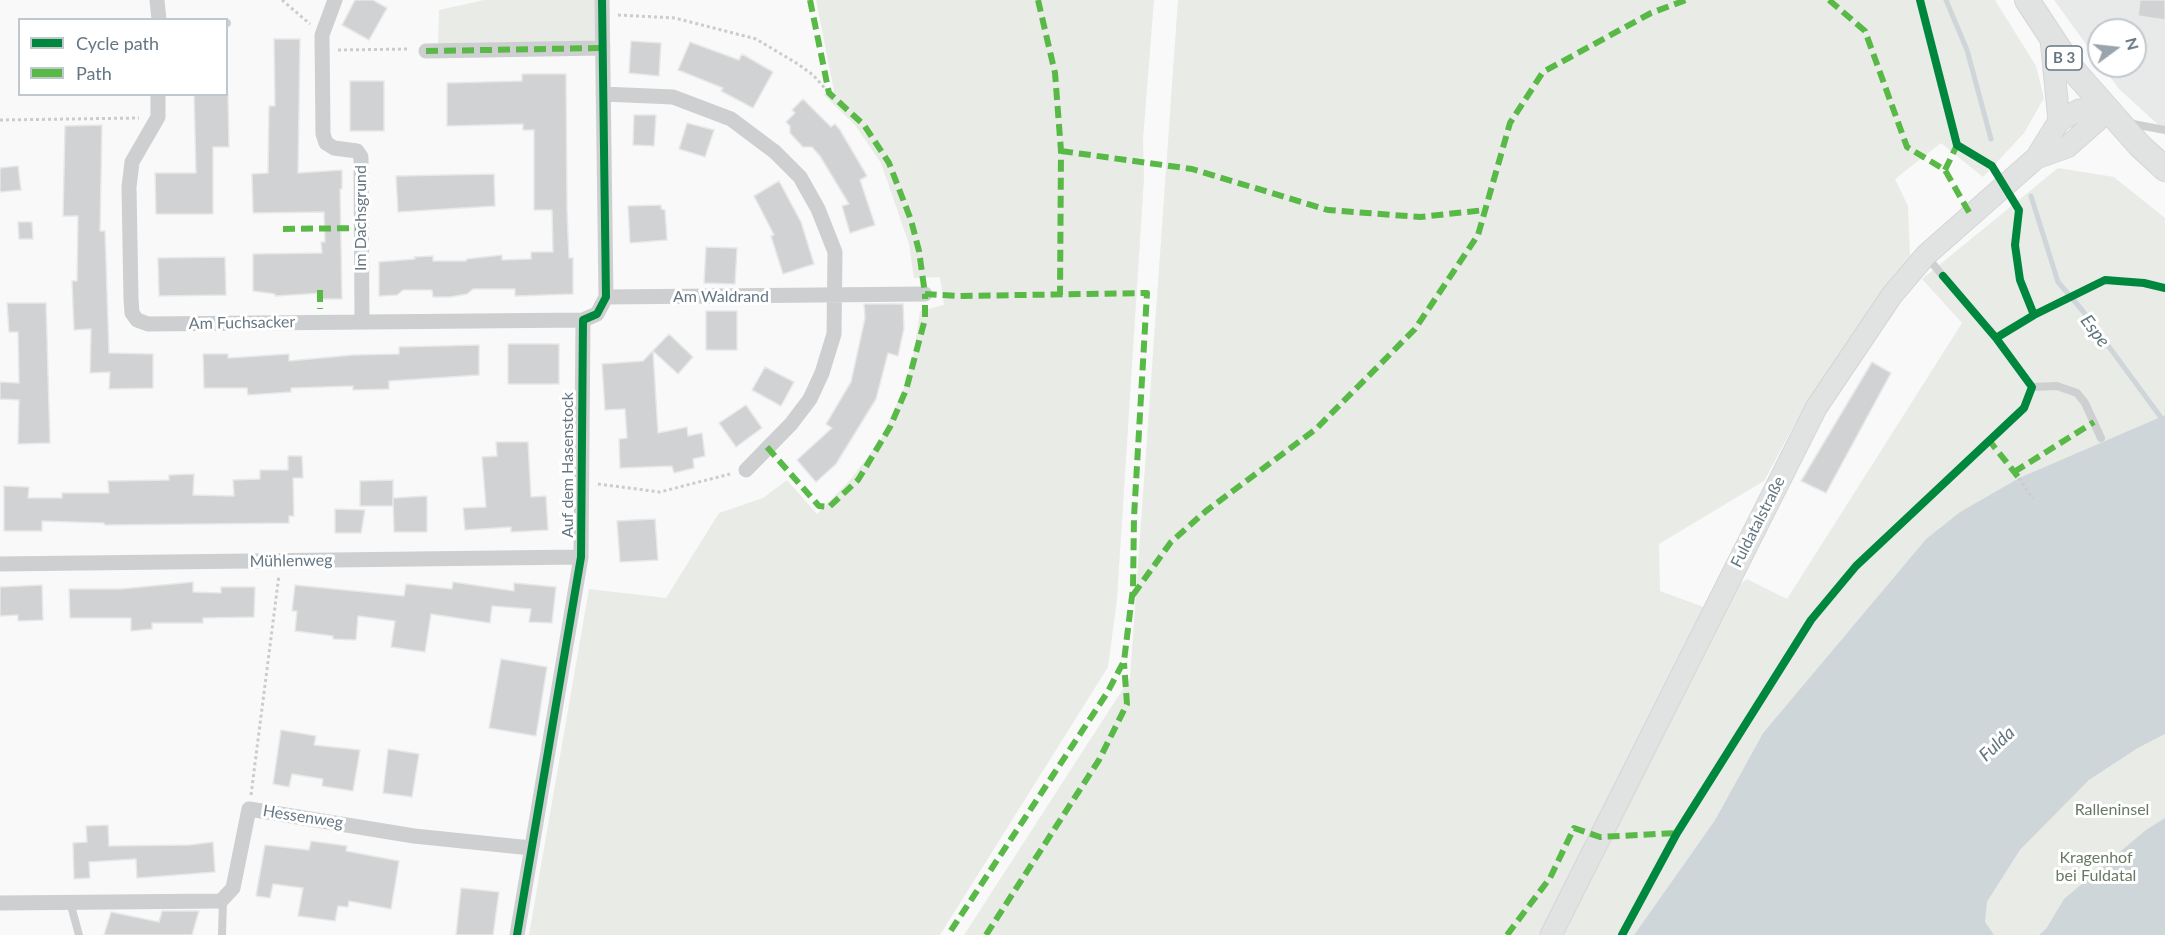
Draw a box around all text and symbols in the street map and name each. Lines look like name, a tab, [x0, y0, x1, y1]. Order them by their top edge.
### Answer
legend	[18, 18, 228, 96]
north arrow	[2087, 18, 2147, 78]
text: Cycle path	[76, 32, 159, 54]
text: N	[2122, 35, 2144, 52]
road number: B 3	[2046, 46, 2082, 70]
text: Path	[76, 62, 112, 84]
street label: Im Dachsgrund	[351, 165, 371, 271]
street label: Am Waldrand	[673, 287, 769, 307]
water label: Espe	[2076, 311, 2114, 351]
street label: Am Fuchsacker	[189, 312, 295, 334]
street label: Auf dem Hasenstock	[558, 392, 578, 538]
street label: Fuldatalstraße	[1727, 473, 1789, 571]
street label: Mühlenweg	[249, 551, 333, 571]
water label: Fulda	[1975, 722, 2019, 766]
park label: Ralleninsel	[2075, 800, 2149, 820]
street label: Hessenweg	[262, 801, 344, 833]
park label: Kragenhof bei Fuldatal	[2056, 848, 2136, 886]

